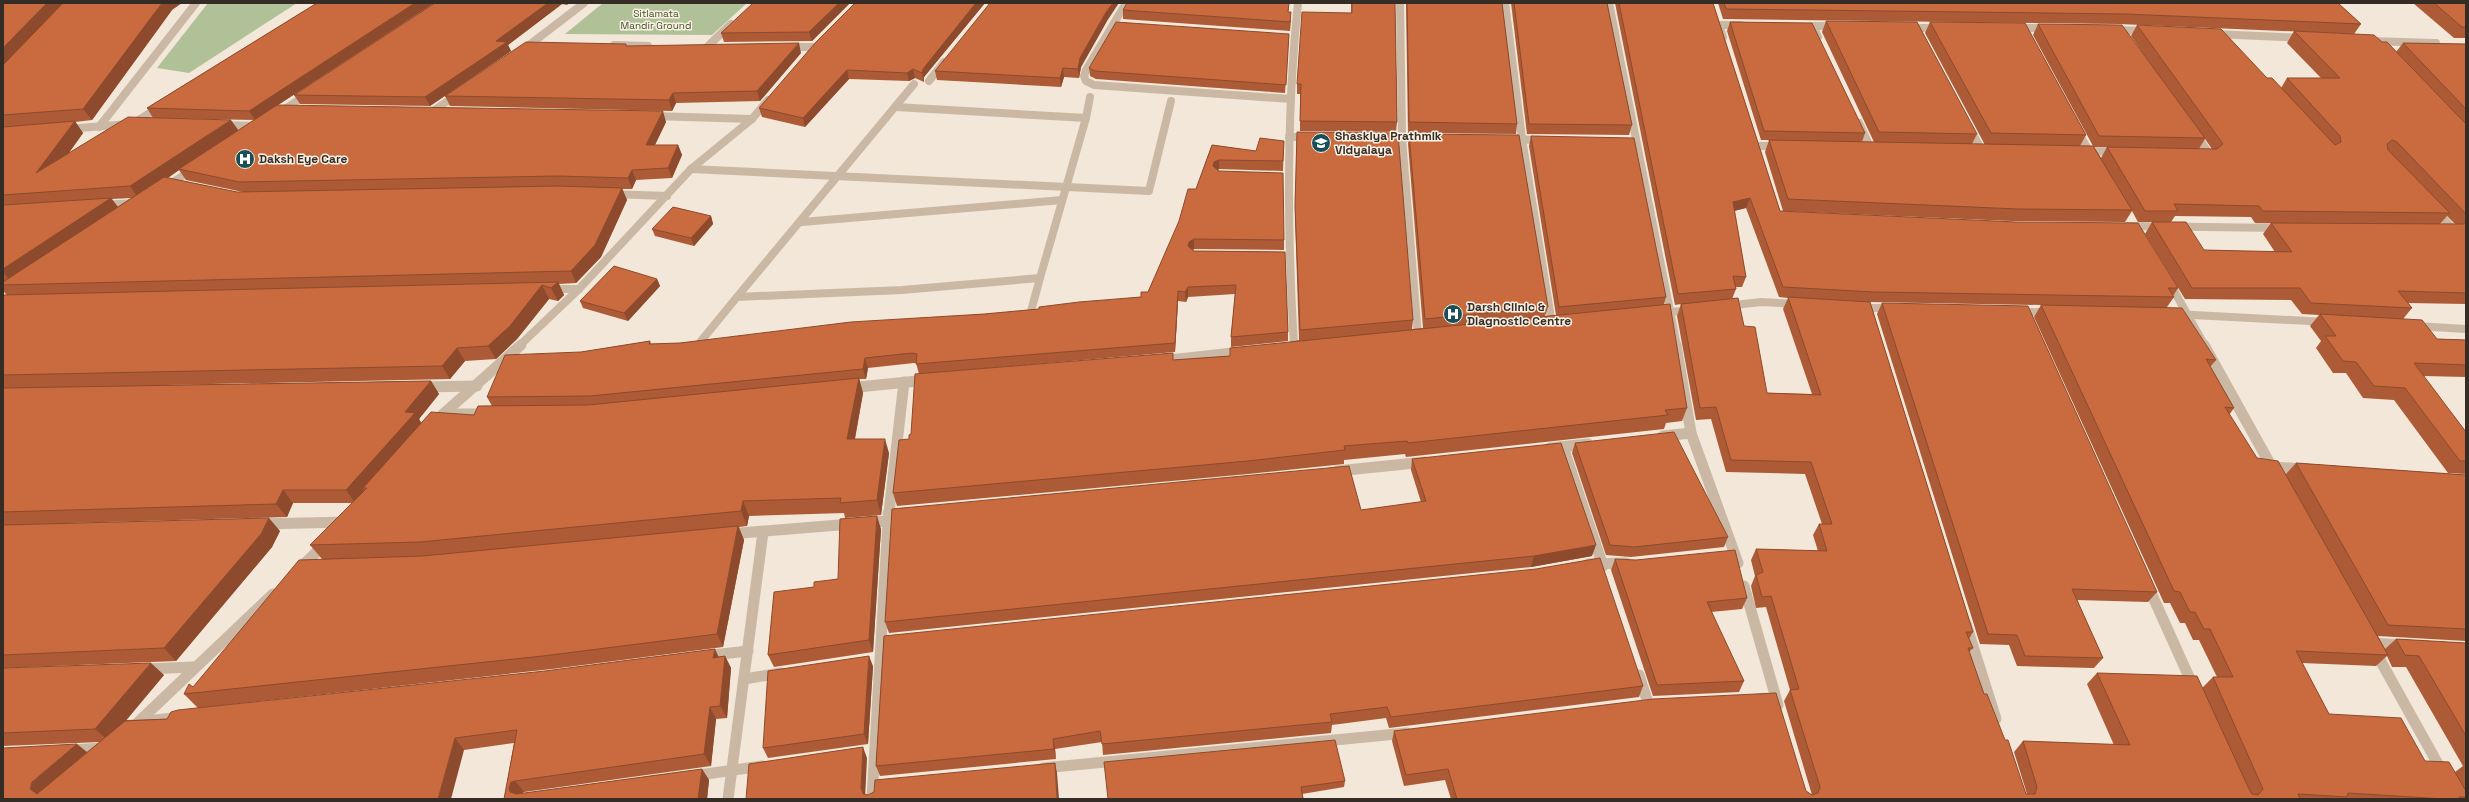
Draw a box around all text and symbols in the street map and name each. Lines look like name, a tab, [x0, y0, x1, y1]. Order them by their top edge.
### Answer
park label: Sitlamata Mandir Ground	[621, 7, 691, 32]
place label: Shaskiya Prathmik Vidyalaya	[1335, 128, 1442, 158]
school or university icon: Shaskiya Prathmik Vidyalaya	[1310, 132, 1332, 154]
hospital icon: Daksh Eye Care	[234, 148, 256, 170]
place label: Daksh Eye Care	[259, 151, 347, 167]
place label: Darsh Clinic & Diagnostic Centre	[1467, 299, 1571, 329]
hospital icon: Darsh Clinic & Diagnostic Centre	[1442, 303, 1464, 325]

